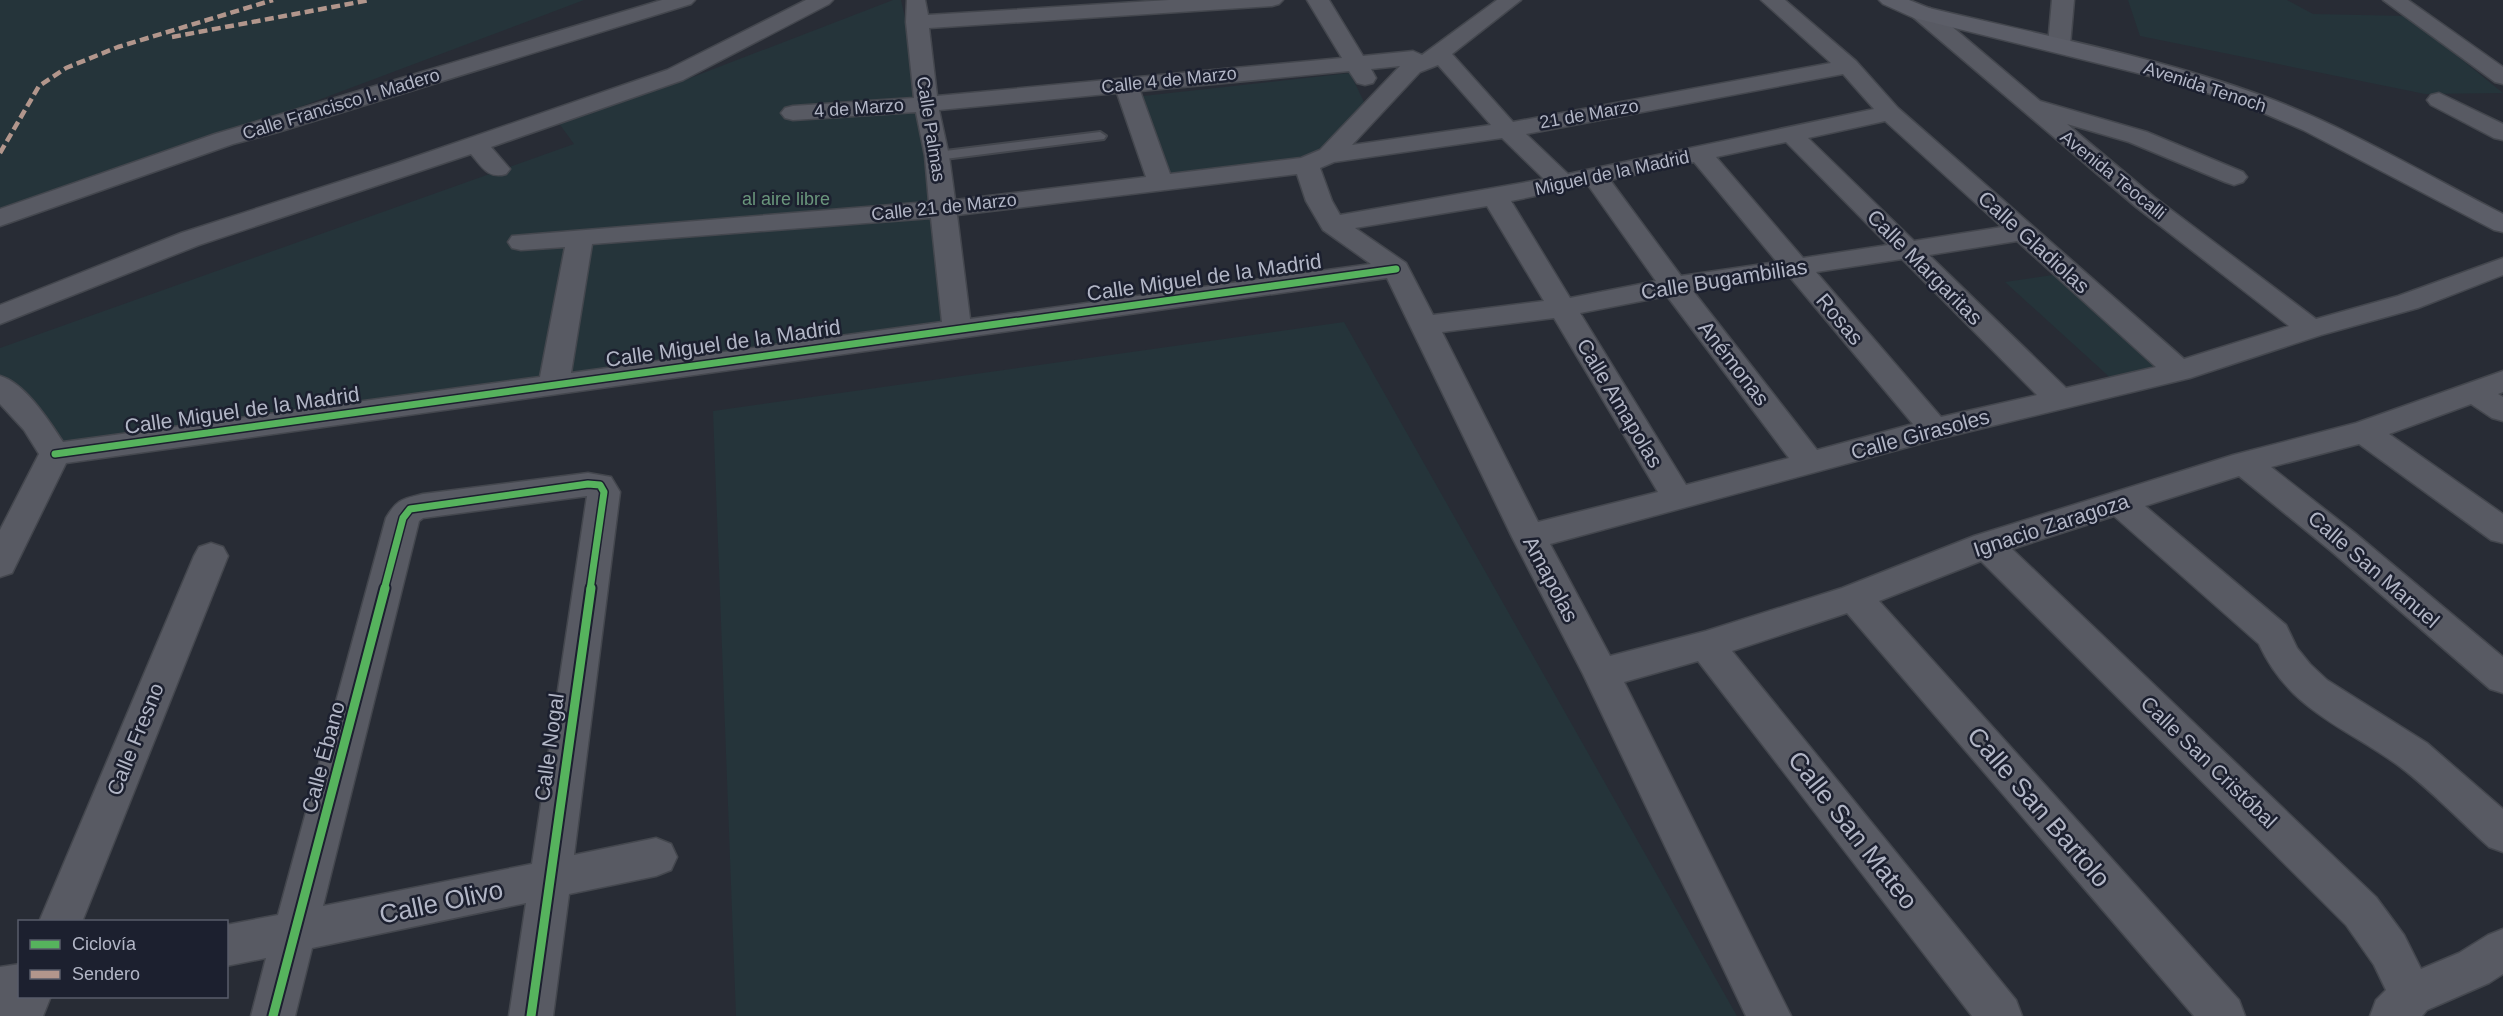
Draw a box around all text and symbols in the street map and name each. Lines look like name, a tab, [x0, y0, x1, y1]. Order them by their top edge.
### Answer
street label: Avenida Tenoch	[2141, 58, 2269, 116]
street label: Calle 4 de Marzo	[1100, 63, 1238, 97]
street label: Calle Francisco I. Madero	[240, 64, 442, 144]
street label: Calle Palmas	[913, 75, 949, 183]
street label: 4 de Marzo	[813, 95, 905, 121]
street label: 21 de Marzo	[1538, 95, 1640, 133]
street label: Avenida Teocalli	[2056, 126, 2170, 224]
street label: Miguel de la Madrid	[1533, 147, 1691, 199]
street label: Calle Gladiolas	[1974, 186, 2094, 298]
park label: al aire libre	[742, 189, 830, 209]
street label: Calle 21 de Marzo	[870, 189, 1018, 225]
street label: Calle Margaritas	[1863, 205, 1987, 329]
street label: Calle Miguel de la Madrid	[1085, 249, 1323, 305]
street label: Calle Bugambilias	[1639, 254, 1809, 304]
street label: Rosas	[1812, 289, 1868, 349]
street label: Calle Miguel de la Madrid	[604, 315, 842, 371]
street label: Anémonas	[1694, 316, 1774, 410]
street label: Calle Amapolas	[1573, 335, 1667, 471]
street label: Calle Miguel de la Madrid	[123, 382, 361, 438]
street label: Calle Girasoles	[1848, 404, 1992, 464]
street label: Ignacio Zaragoza	[1970, 489, 2132, 561]
street label: Calle San Manuel	[2304, 506, 2444, 632]
street label: Amapolas	[1519, 532, 1583, 626]
street label: Calle Fresno	[102, 679, 168, 799]
street label: Calle San Cristóbal	[2136, 691, 2282, 833]
street label: Calle Nogal	[530, 692, 568, 802]
street label: Calle Ébano	[297, 699, 349, 815]
street label: Calle San Bartolo	[1961, 721, 2117, 893]
street label: Calle San Mateo	[1782, 745, 1924, 915]
street label: Calle Olivo	[376, 874, 506, 930]
legend	[18, 920, 228, 998]
text: Ciclovía	[72, 934, 137, 954]
text: Sendero	[72, 964, 140, 984]

